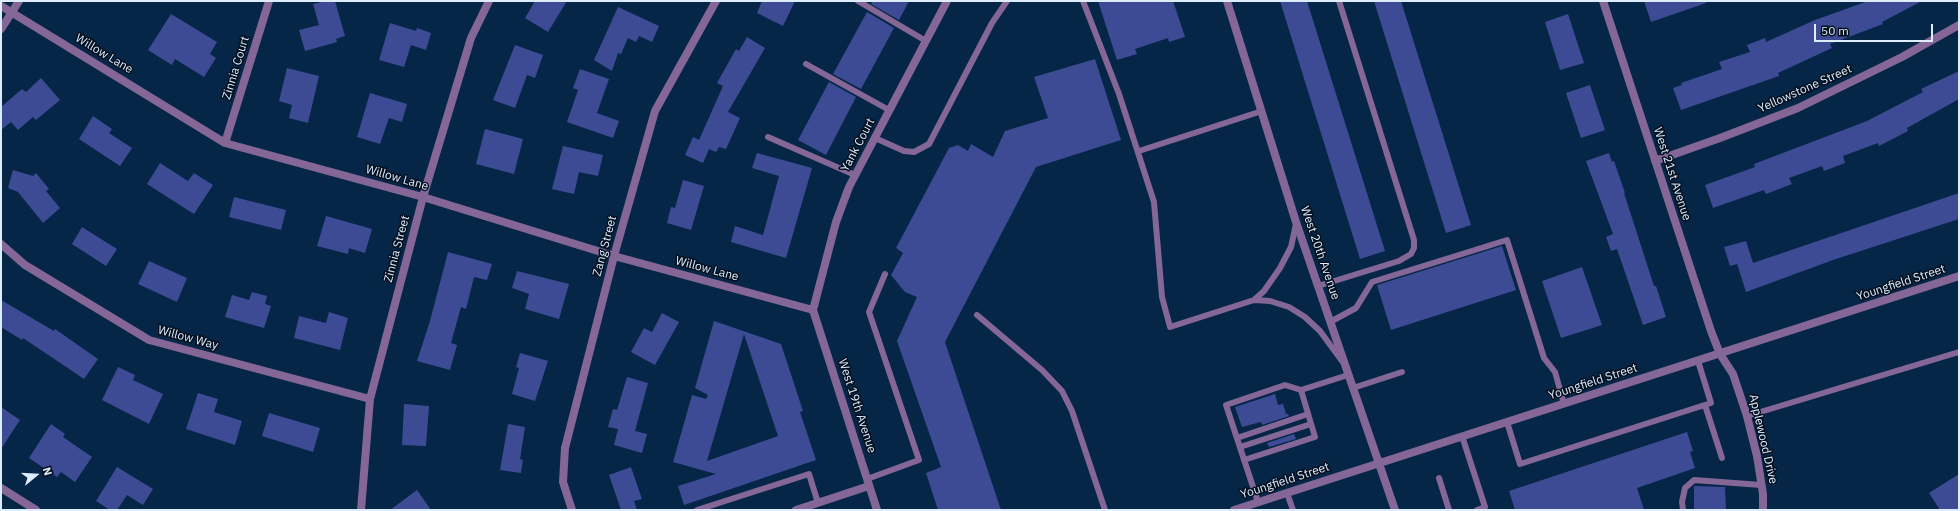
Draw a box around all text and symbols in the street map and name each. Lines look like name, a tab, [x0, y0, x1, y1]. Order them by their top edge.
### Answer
scale bar	[1816, 16, 1935, 42]
text: 50 m	[1821, 23, 1849, 38]
street label: Willow Lane	[73, 31, 135, 77]
street label: Zinnia Court	[220, 35, 252, 101]
street label: Yellowstone Street	[1756, 62, 1854, 116]
street label: Yank Court	[838, 116, 878, 174]
street label: West 21st Avenue	[1650, 126, 1694, 222]
street label: Willow Lane	[364, 162, 430, 194]
street label: West 20th Avenue	[1297, 204, 1343, 302]
street label: Zinnia Street	[381, 214, 413, 284]
street label: Zang Street	[590, 214, 620, 278]
street label: Willow Lane	[674, 254, 740, 284]
street label: Youngfield Street	[1855, 262, 1947, 304]
street label: Willow Way	[156, 323, 220, 353]
street label: West 19th Avenue	[835, 357, 879, 455]
street label: Youngfield Street	[1547, 361, 1639, 403]
street label: Applewood Drive	[1746, 393, 1780, 485]
north arrow	[16, 455, 56, 495]
street label: Youngfield Street	[1239, 460, 1331, 502]
text: N	[40, 465, 55, 477]

